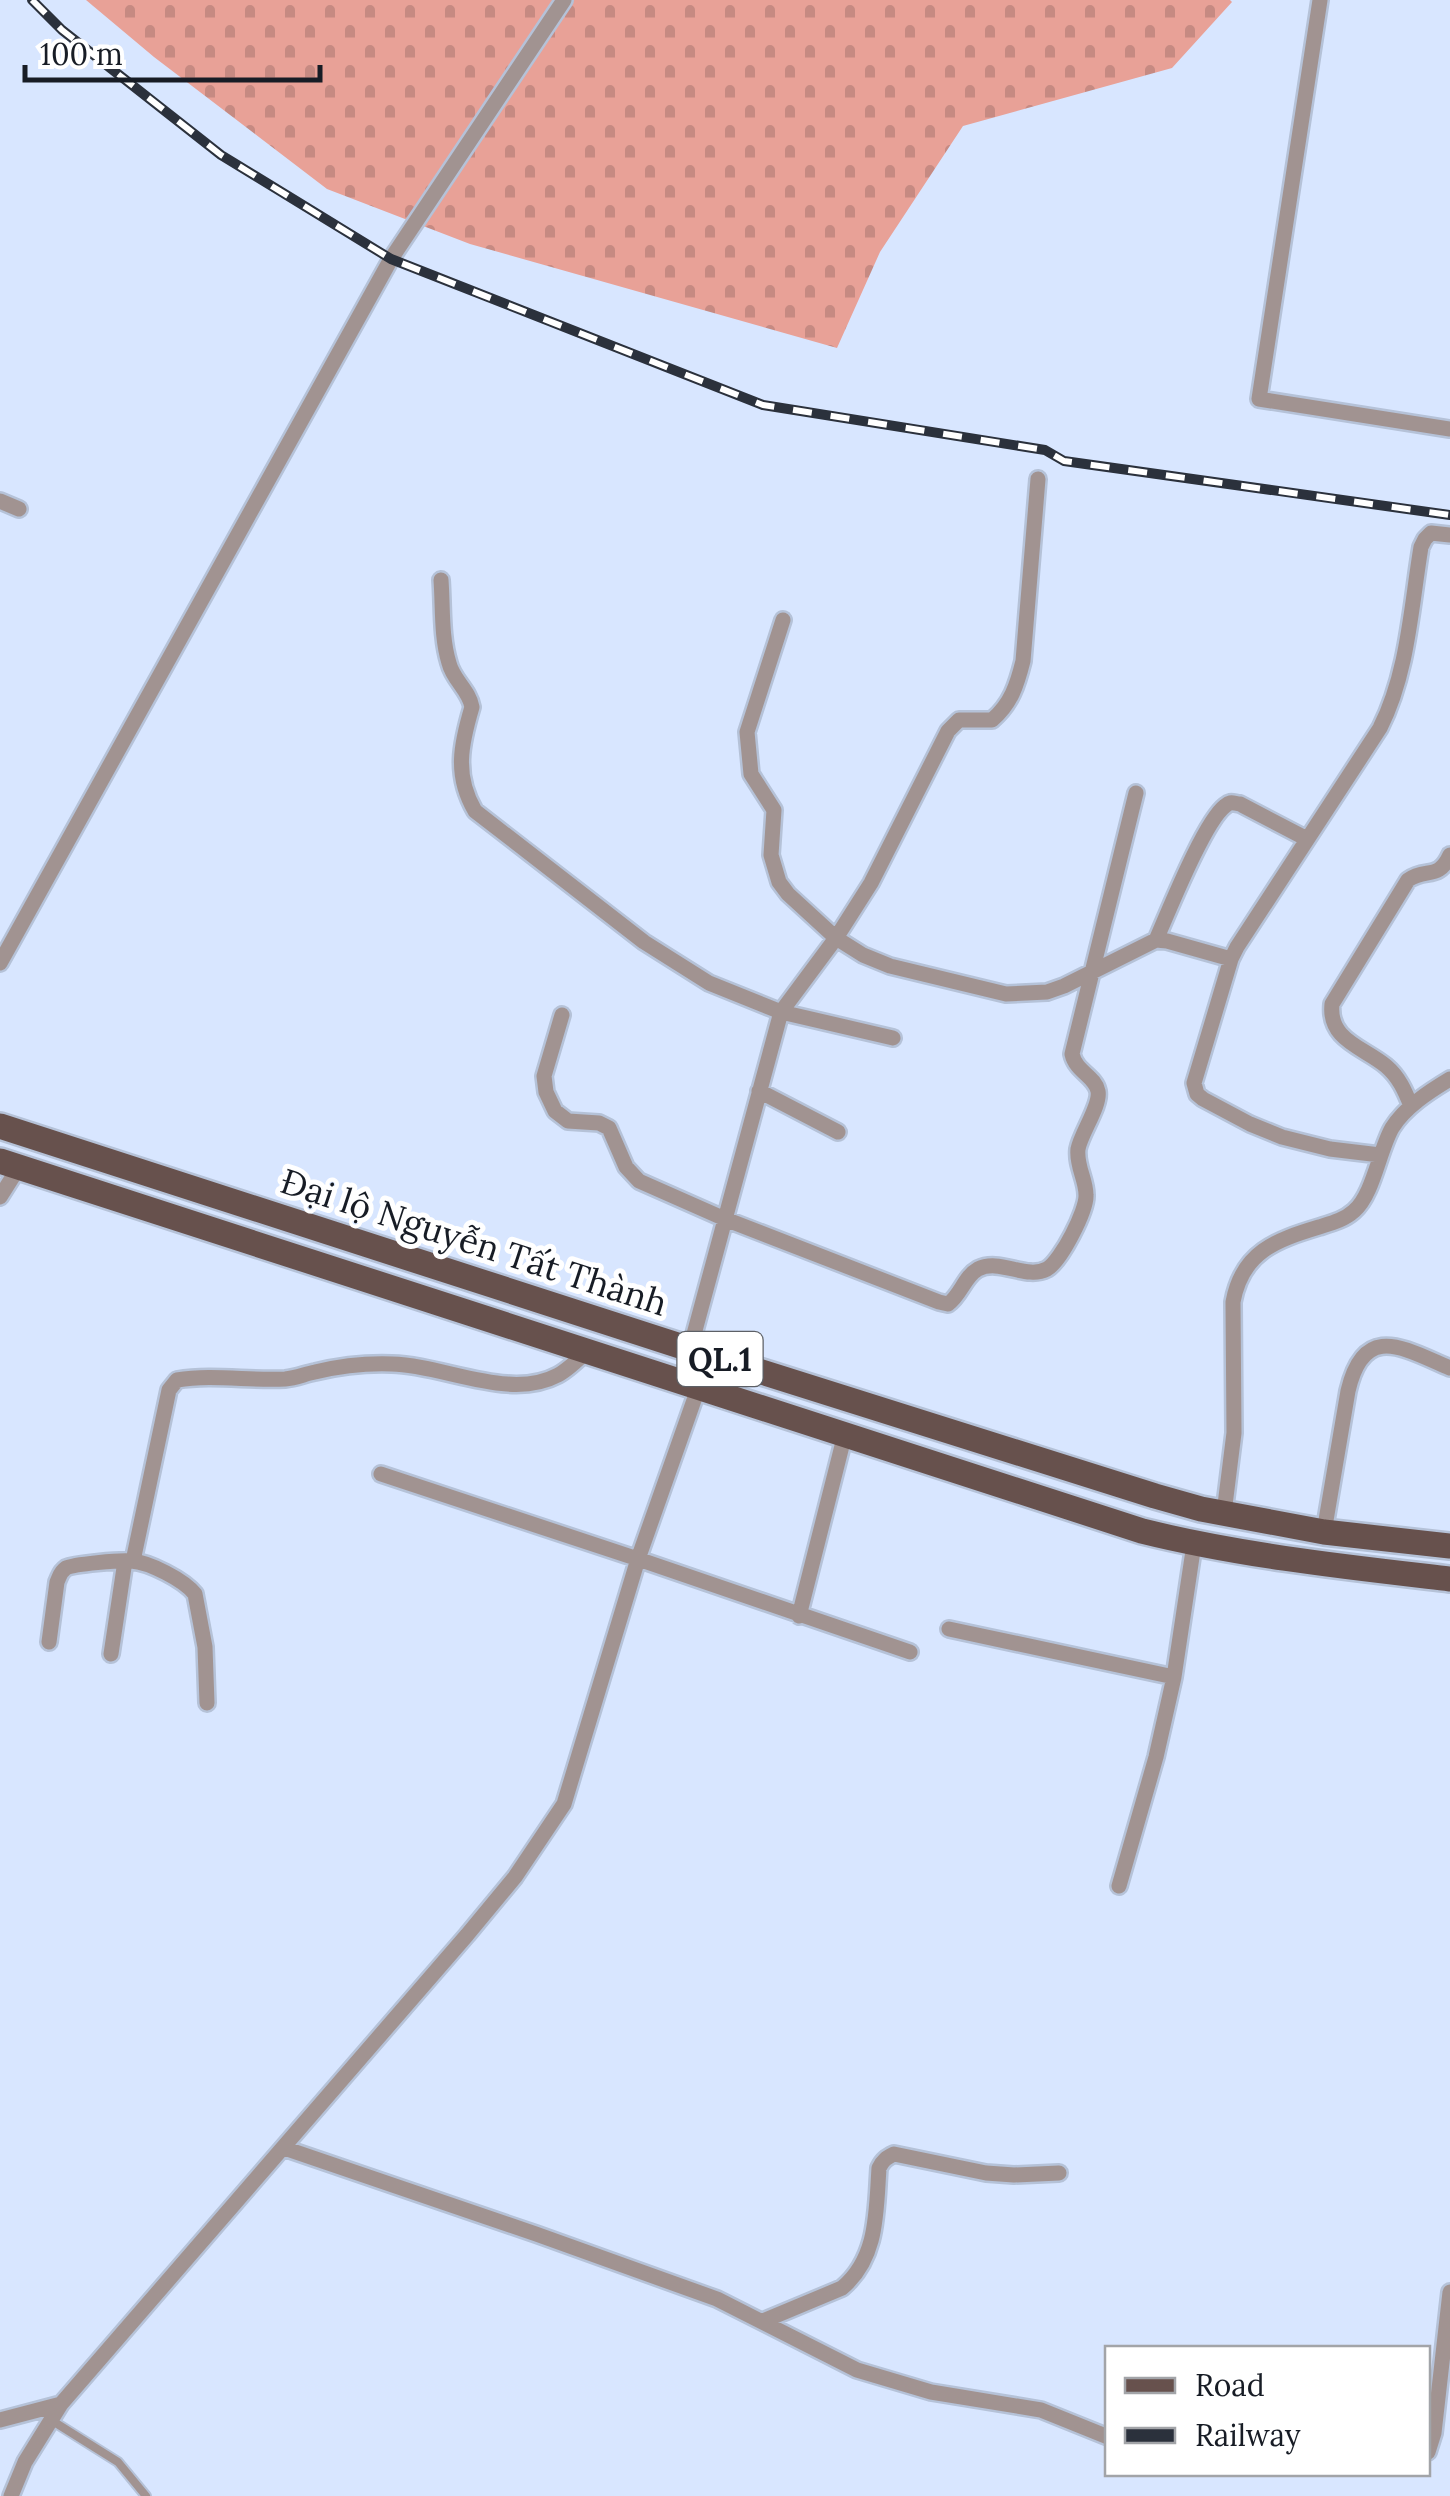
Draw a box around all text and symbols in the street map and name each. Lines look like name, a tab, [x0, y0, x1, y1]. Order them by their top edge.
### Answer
scale bar	[25, 20, 320, 82]
text: 100 m	[40, 35, 123, 73]
street label: Đại lộ Nguyễn Tất Thành	[275, 1158, 673, 1326]
road number: QL.1	[678, 1332, 762, 1386]
legend	[1105, 2346, 1430, 2476]
text: Road	[1195, 2366, 1265, 2404]
text: Railway	[1195, 2416, 1301, 2455]

